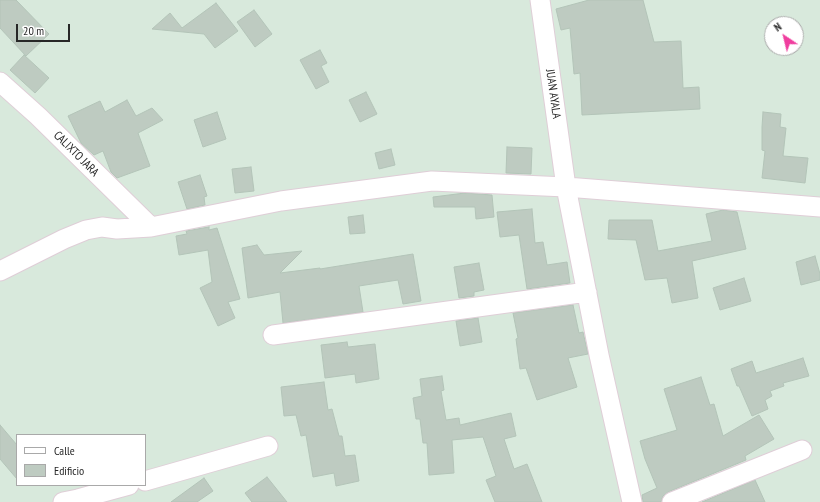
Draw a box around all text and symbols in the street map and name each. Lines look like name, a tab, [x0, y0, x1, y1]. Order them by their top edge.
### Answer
scale bar	[18, 16, 72, 42]
north arrow	[764, 16, 804, 56]
text: N	[771, 20, 784, 34]
text: 20 m	[23, 23, 44, 38]
street label: JUAN AYALA	[542, 68, 564, 120]
street label: CALIXTO JARA	[50, 128, 102, 180]
legend	[16, 434, 146, 486]
text: Calle	[54, 443, 75, 458]
text: Edificio	[54, 463, 84, 478]

